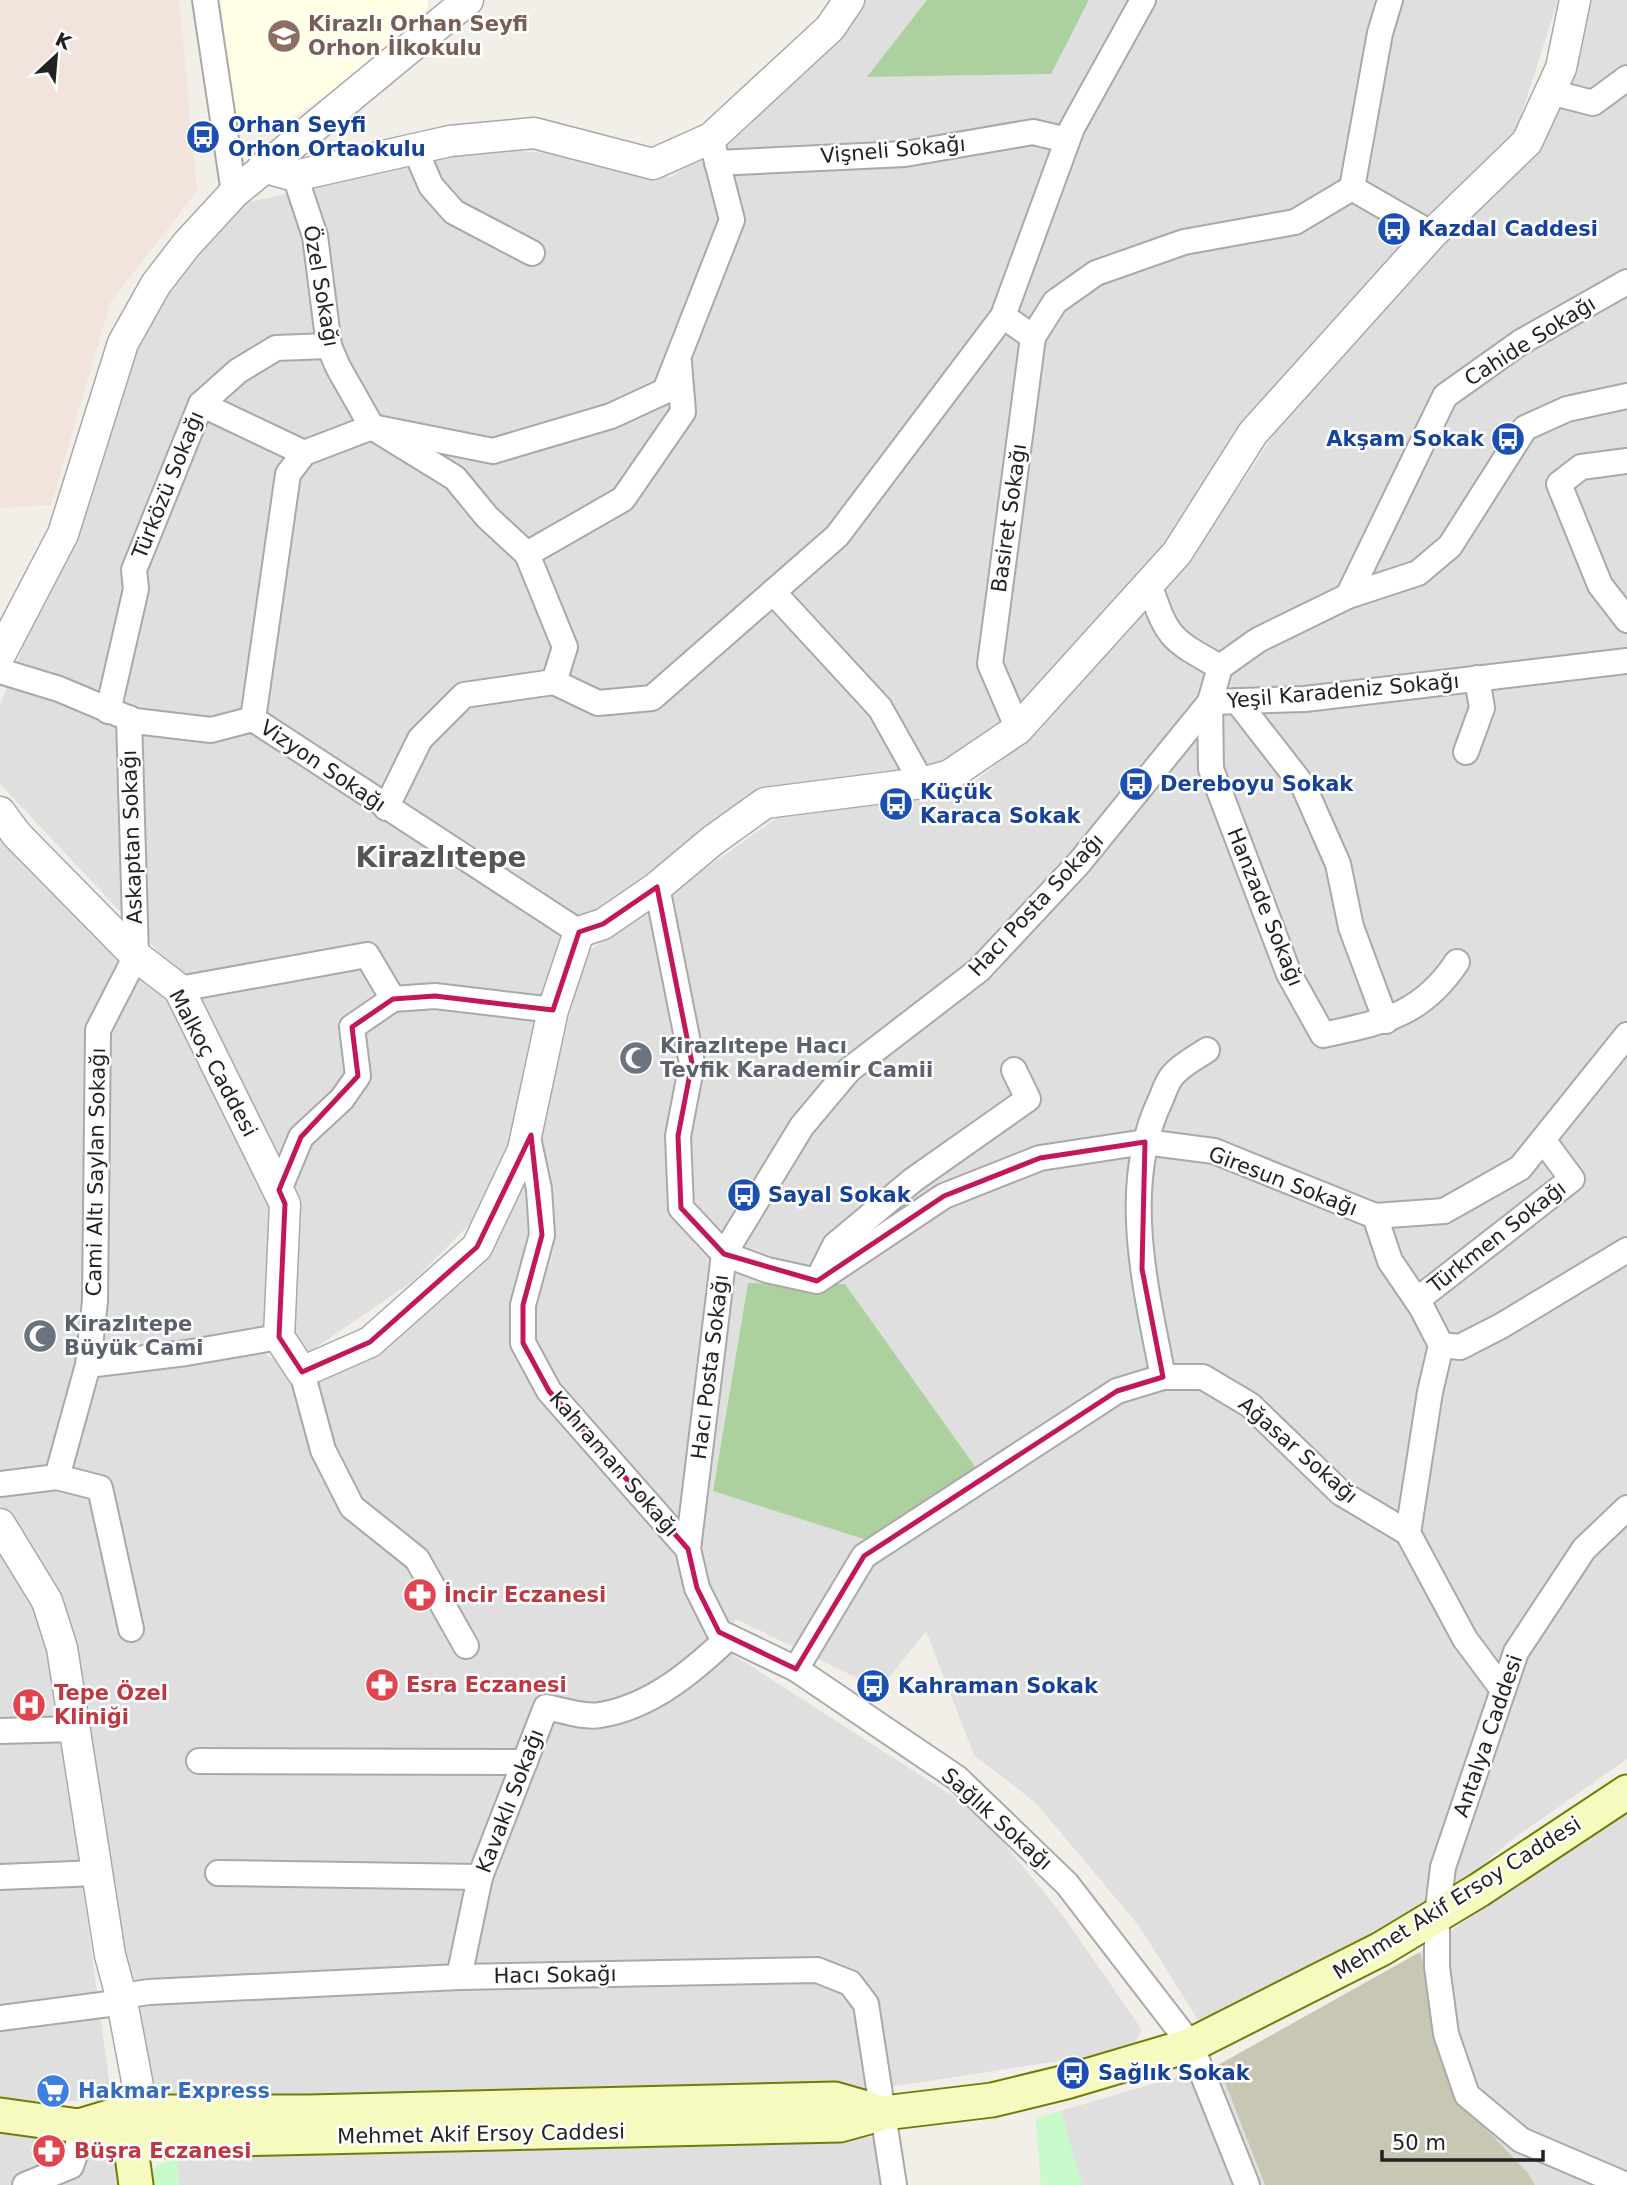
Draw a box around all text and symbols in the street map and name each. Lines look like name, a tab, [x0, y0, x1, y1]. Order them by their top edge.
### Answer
place label: Kirazlı Orhan Seyfi Orhon İlkokulu	[308, 12, 528, 60]
school or university icon: Kirazlı Orhan Seyfi Orhon İlkokulu	[265, 17, 303, 55]
north arrow	[21, 21, 91, 91]
text: K	[52, 28, 76, 54]
place label: Orhan Seyfi Orhon Ortaokulu	[228, 113, 426, 161]
bus stop icon: Orhan Seyfi Orhon Ortaokulu	[184, 118, 222, 156]
street label: Vişneli Sokağı	[820, 132, 966, 168]
bus stop icon: Kazdal Caddesi	[1375, 210, 1413, 248]
place label: Kazdal Caddesi	[1418, 217, 1598, 241]
street label: Özel Sokağı	[299, 223, 344, 349]
street label: Cahide Sokağı	[1460, 291, 1600, 391]
street label: Türközü Sokağı	[127, 408, 209, 563]
bus stop icon: Akşam Sokak	[1489, 420, 1527, 458]
place label: Akşam Sokak	[1326, 427, 1485, 451]
street label: Basiret Sokağı	[987, 442, 1031, 594]
street label: Yeşil Karadeniz Sokağı	[1225, 669, 1460, 713]
street label: Vizyon Sokağı	[256, 715, 390, 817]
street label: Askaptan Sokağı	[117, 749, 147, 925]
bus stop icon: Dereboyu Sokak	[1117, 765, 1155, 803]
place label: Dereboyu Sokak	[1160, 772, 1354, 796]
place label: Küçük Karaca Sokak	[920, 780, 1082, 828]
bus stop icon: Küçük Karaca Sokak	[877, 785, 915, 823]
street label: Hanzade Sokağı	[1222, 824, 1308, 990]
street label: Hacı Posta Sokağı	[964, 829, 1108, 981]
district label: Kirazlıtepe	[356, 841, 526, 874]
street label: Malkoç Caddesi	[164, 985, 262, 1141]
place label: Kirazlıtepe Hacı Tevfik Karademir Camii	[660, 1034, 933, 1082]
mosque icon: Kirazlıtepe Hacı Tevfik Karademir Camii	[617, 1039, 655, 1077]
street label: Cami Altı Saylan Sokağı	[82, 1047, 110, 1297]
street label: Giresun Sokağı	[1205, 1142, 1361, 1220]
bus stop icon: Sayal Sokak	[725, 1176, 763, 1214]
street label: Türkmen Sokağı	[1423, 1176, 1570, 1299]
place label: Sayal Sokak	[768, 1183, 912, 1207]
street label: Hacı Posta Sokağı	[687, 1273, 733, 1461]
place label: Kirazlıtepe Büyük Cami	[64, 1312, 204, 1360]
mosque icon: Kirazlıtepe Büyük Cami	[21, 1317, 59, 1355]
street label: Kahraman Sokağı	[544, 1387, 684, 1541]
street label: Ağasar Sokağı	[1234, 1392, 1362, 1508]
pharmacy icon: İncir Eczanesi	[401, 1576, 439, 1614]
place label: İncir Eczanesi	[444, 1582, 606, 1607]
street label: Antalya Caddesi	[1449, 1651, 1527, 1821]
pharmacy icon: Esra Eczanesi	[363, 1666, 401, 1704]
bus stop icon: Kahraman Sokak	[854, 1667, 892, 1705]
place label: Esra Eczanesi	[406, 1673, 567, 1697]
place label: Kahraman Sokak	[898, 1674, 1099, 1698]
place label: Tepe Özel Kliniği	[54, 1680, 168, 1729]
hospital icon: Tepe Özel Kliniği	[10, 1686, 48, 1724]
street label: Kavaklı Sokağı	[472, 1726, 548, 1876]
street label: Sağlık Sokağı	[937, 1763, 1057, 1875]
street label: Mehmet Akif Ersoy Caddesi	[1329, 1812, 1585, 1984]
street label: Hacı Sokağı	[493, 1962, 617, 1988]
bus stop icon: Sağlık Sokak	[1054, 2054, 1092, 2092]
place label: Sağlık Sokak	[1098, 2061, 1251, 2085]
supermarket icon: Hakmar Express	[34, 2072, 72, 2110]
place label: Hakmar Express	[78, 2079, 270, 2103]
scale bar	[1382, 2118, 1543, 2162]
street label: Mehmet Akif Ersoy Caddesi	[337, 2119, 625, 2149]
text: 50 m	[1392, 2131, 1446, 2155]
pharmacy icon: Büşra Eczanesi	[30, 2132, 68, 2170]
place label: Büşra Eczanesi	[74, 2139, 251, 2163]

